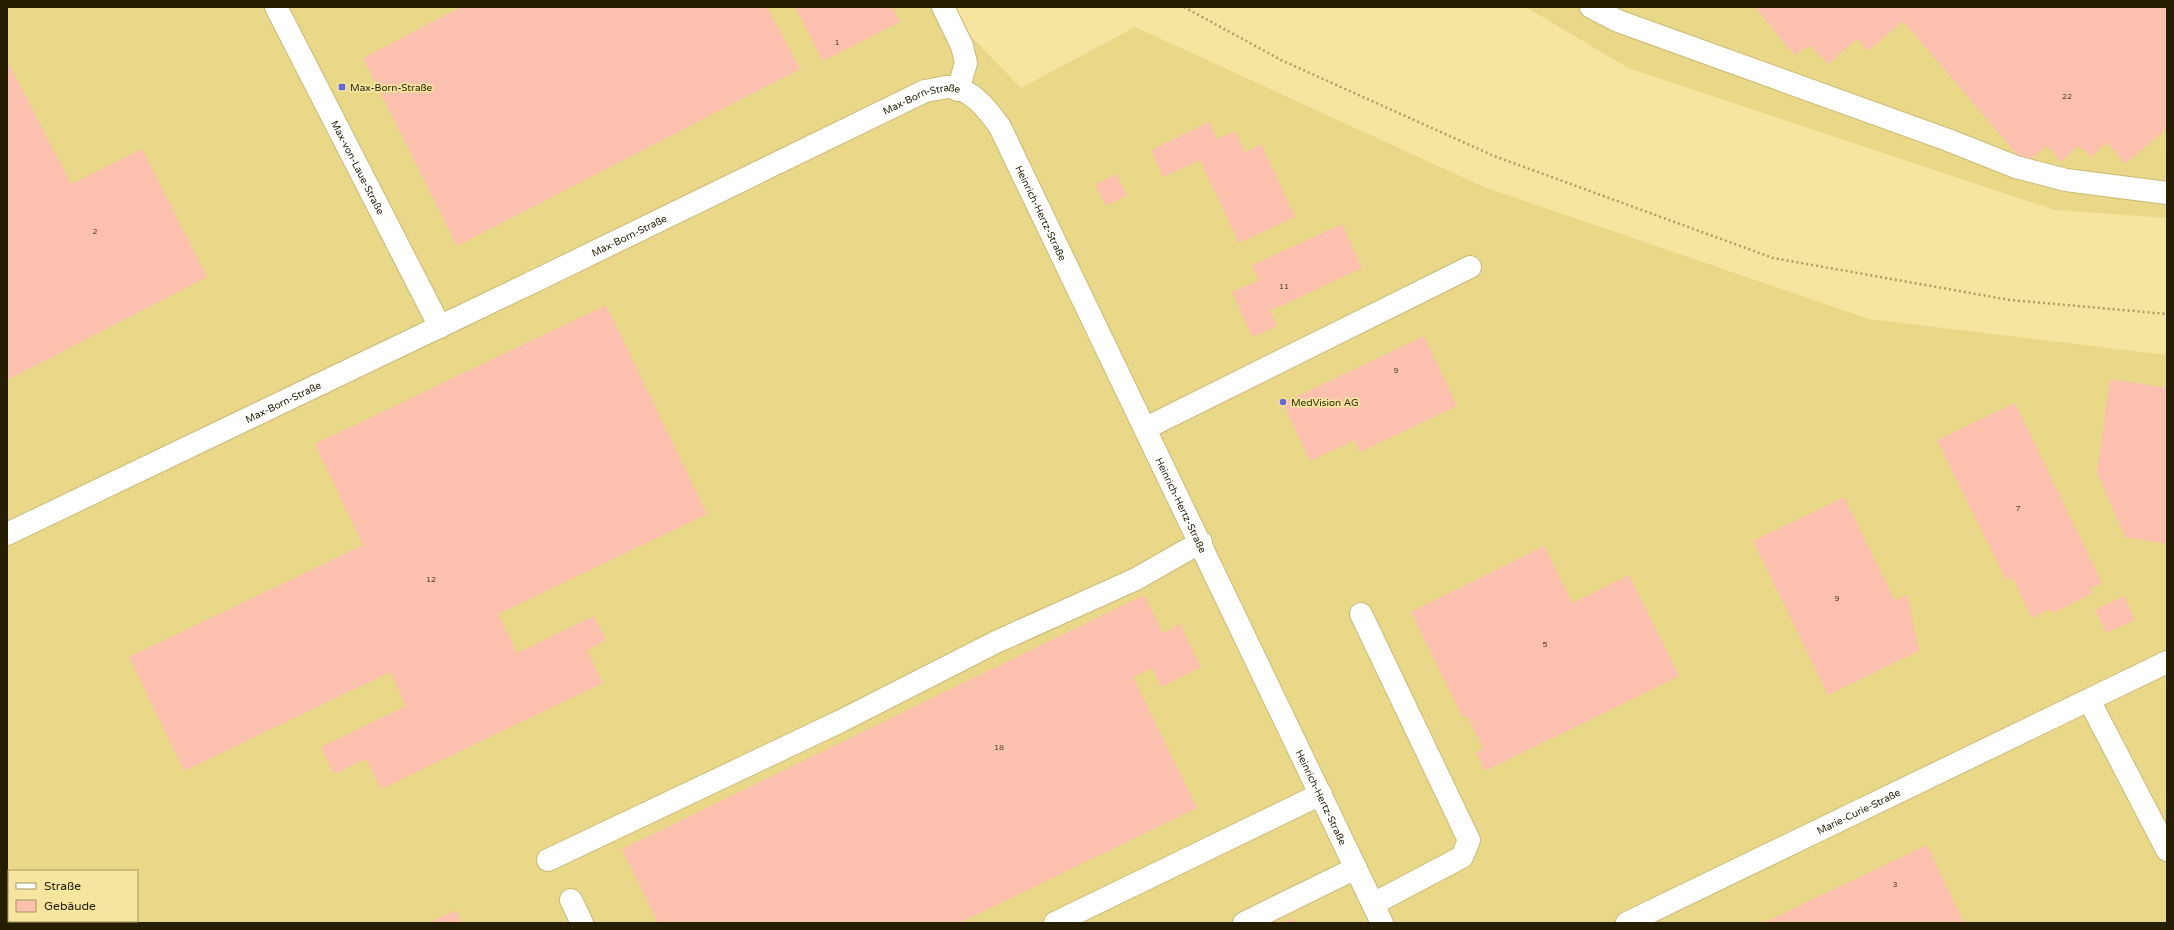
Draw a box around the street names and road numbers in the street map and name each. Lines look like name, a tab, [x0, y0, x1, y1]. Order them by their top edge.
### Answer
street label: Max-Born-Straße	[881, 82, 962, 118]
street label: Max-von-Laue-Straße	[328, 119, 386, 217]
street label: Heinrich-Hertz-Straße	[1012, 164, 1068, 263]
street label: Max-Born-Straße	[590, 213, 669, 260]
street label: Max-Born-Straße	[244, 379, 323, 426]
street label: Heinrich-Hertz-Straße	[1153, 456, 1209, 555]
street label: Heinrich-Hertz-Straße	[1293, 748, 1349, 847]
street label: Marie-Curie-Straße	[1815, 787, 1903, 837]

